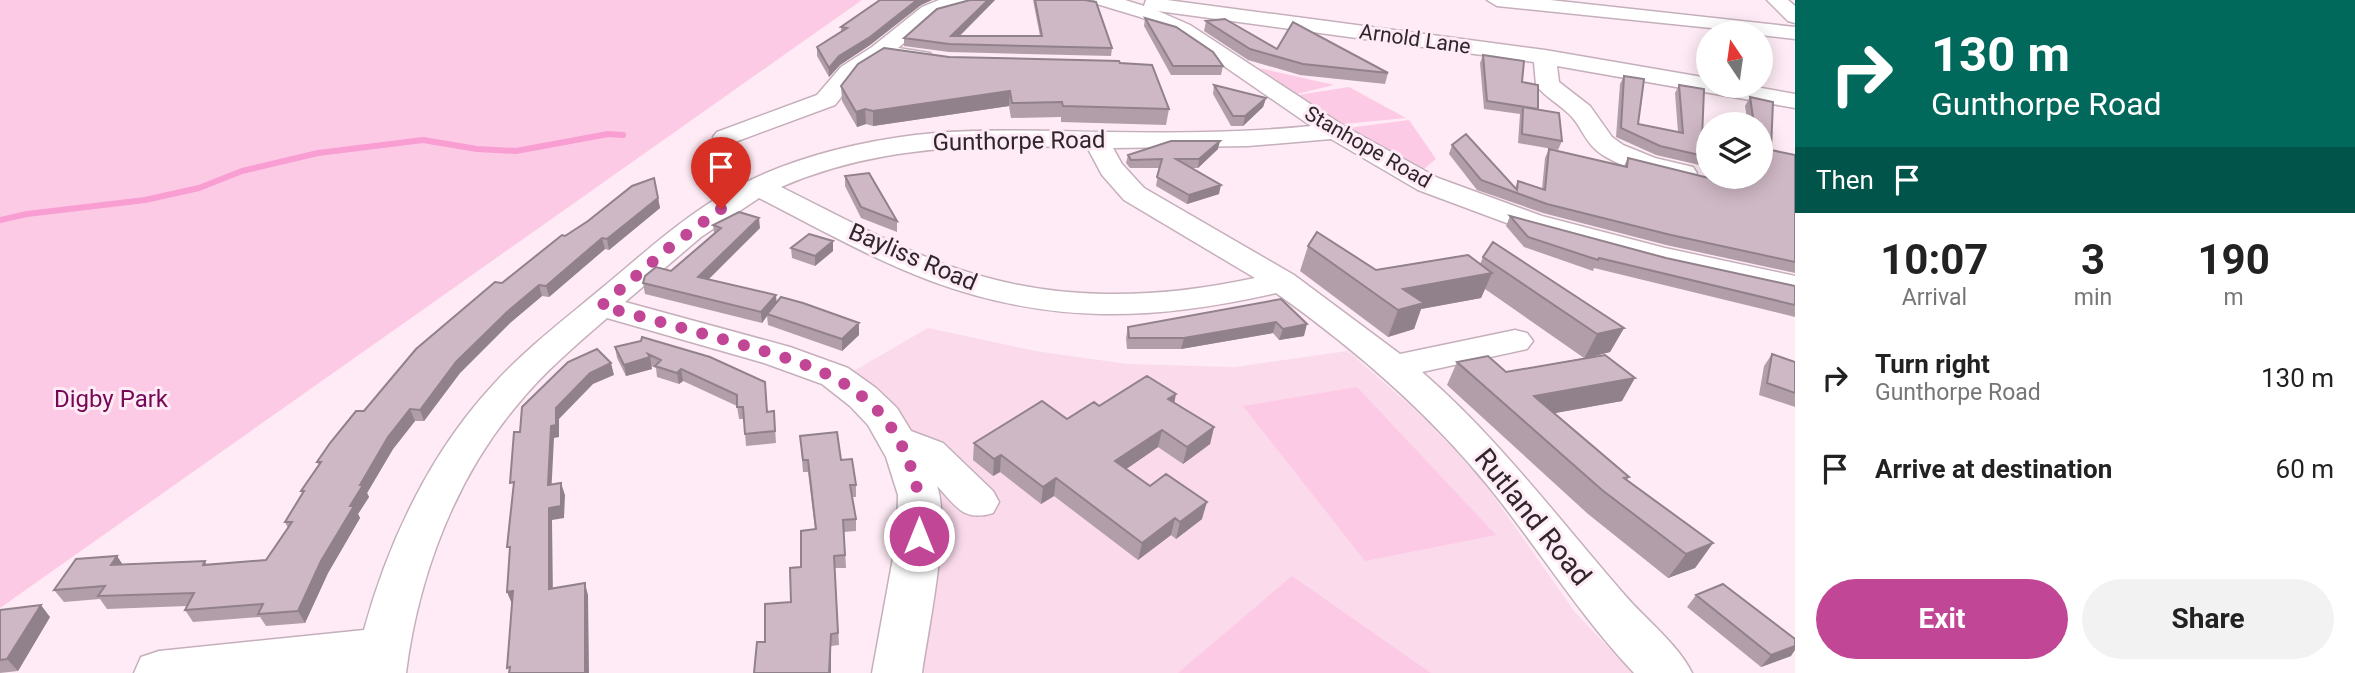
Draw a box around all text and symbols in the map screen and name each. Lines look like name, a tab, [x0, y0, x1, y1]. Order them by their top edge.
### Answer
street label: Arnold Lane	[1358, 19, 1472, 59]
north arrow	[1696, 21, 1773, 98]
map controls	[1696, 21, 1773, 189]
text: 130 m	[1931, 26, 2070, 83]
icon: right	[1816, 28, 1907, 119]
text: Gunthorpe Road	[1931, 85, 2162, 123]
street label: Stanhope Road	[1300, 101, 1436, 193]
button: layers	[1696, 112, 1773, 189]
street label: Gunthorpe Road	[932, 125, 1106, 157]
pin	[691, 137, 751, 209]
icon: arrive	[702, 148, 740, 186]
icon: arrive	[1888, 161, 1926, 199]
text: Then	[1816, 165, 1874, 195]
street label: Bayliss Road	[845, 217, 981, 297]
text: 10:07	[1880, 235, 1988, 284]
text: 3	[2081, 235, 2105, 284]
text: 190	[2197, 235, 2270, 284]
text: Arrival	[1902, 284, 1967, 311]
text: min	[2074, 284, 2112, 311]
text: m	[2224, 284, 2244, 311]
text: Turn right	[1875, 349, 1990, 379]
icon: right	[1816, 359, 1854, 397]
text: 130 m	[2261, 363, 2334, 393]
text: Gunthorpe Road	[1875, 379, 2041, 406]
park label: Digby Park	[54, 385, 169, 413]
street label: Rutland Road	[1468, 442, 1598, 592]
icon: arrive	[1816, 450, 1854, 488]
text: Arrive at destination	[1875, 454, 2112, 484]
text: 60 m	[2276, 454, 2334, 484]
position arrow	[882, 499, 956, 573]
button: Exit	[1816, 579, 2068, 659]
button: Share	[2082, 579, 2334, 659]

